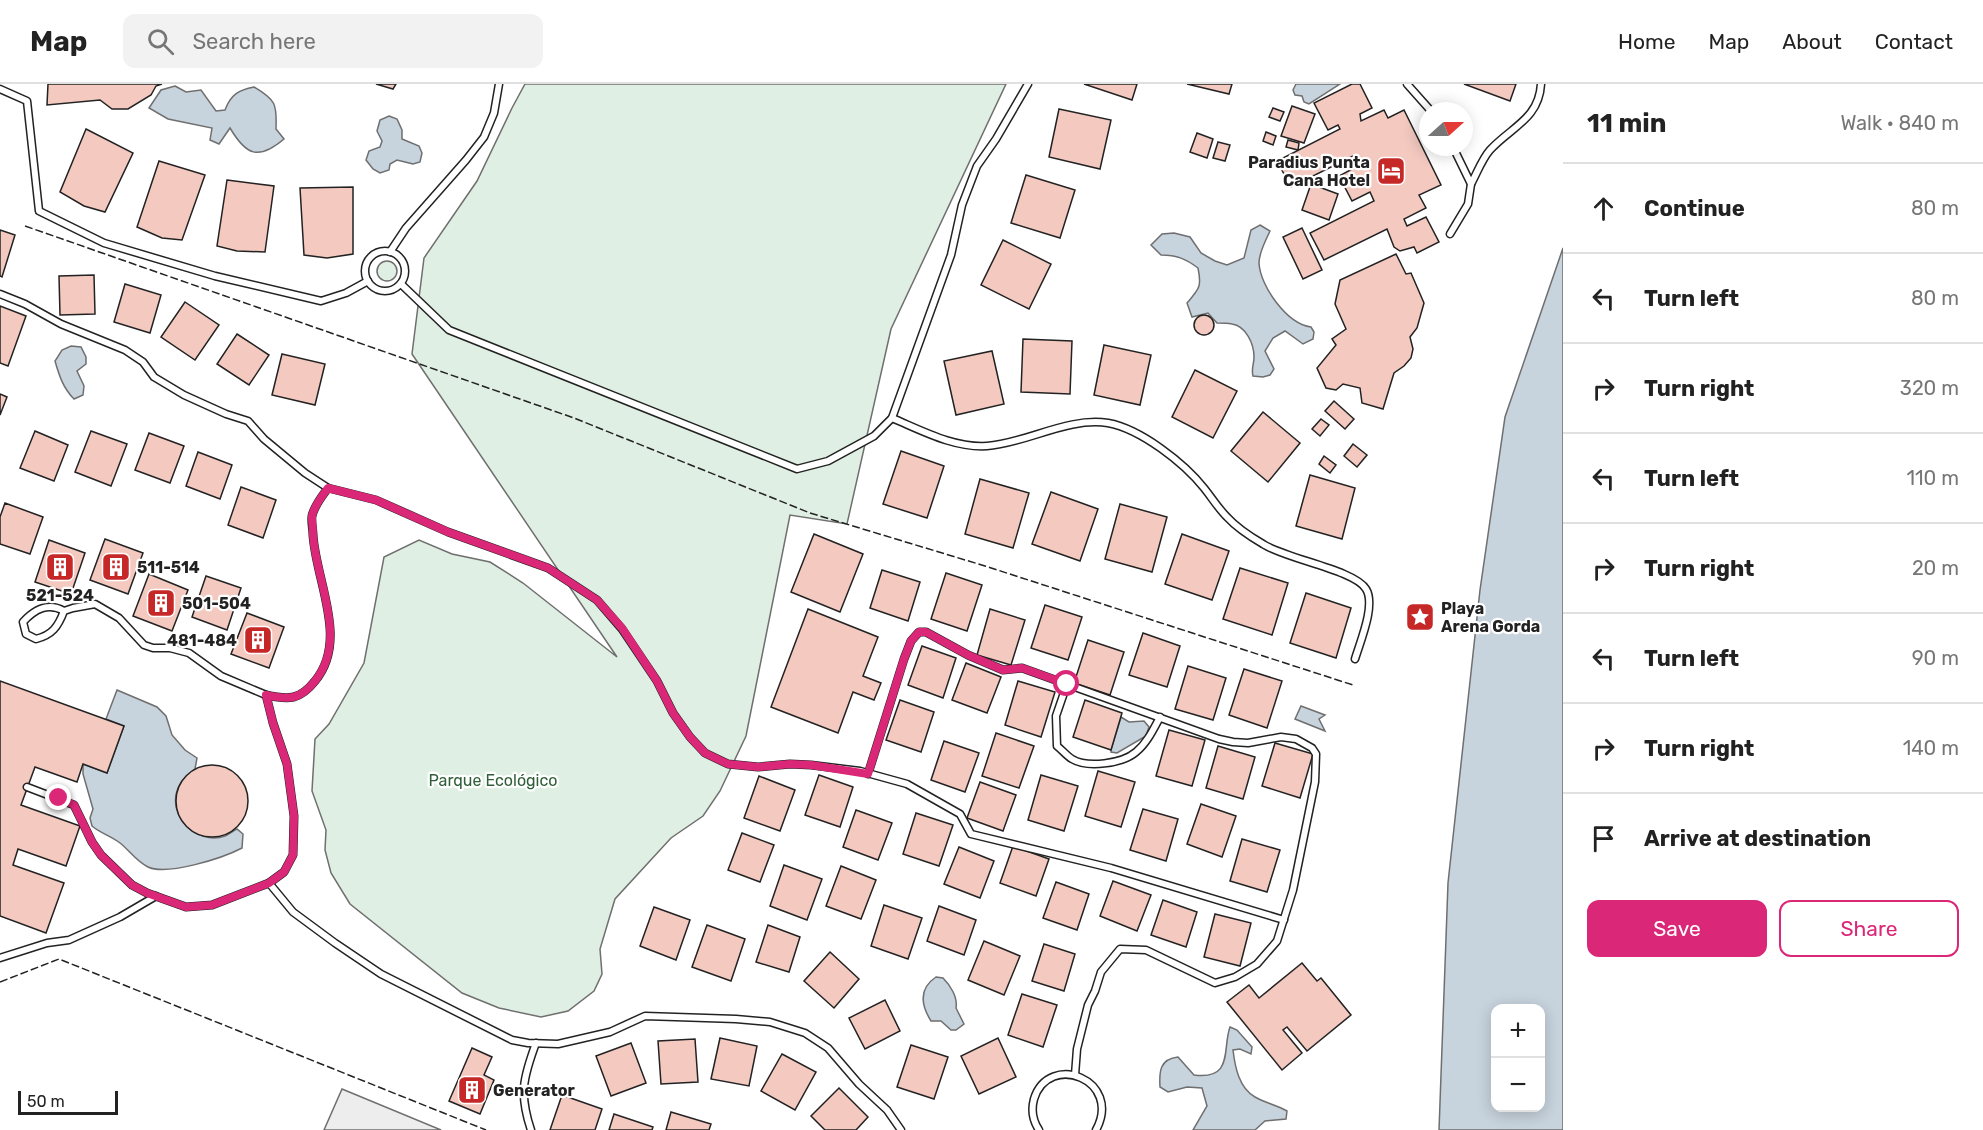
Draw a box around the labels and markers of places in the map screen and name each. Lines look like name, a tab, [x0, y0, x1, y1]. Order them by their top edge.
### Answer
place label: Paradius Punta Cana Hotel	[1248, 153, 1370, 190]
hotel icon: Paradius Punta Cana Hotel	[1375, 155, 1407, 187]
building icon: 521-524	[44, 551, 76, 583]
building icon: 511-514	[100, 551, 132, 583]
place label: 511-514	[137, 558, 200, 577]
place label: 521-524	[26, 586, 94, 605]
building icon: 501-504	[145, 587, 177, 619]
place label: 501-504	[182, 594, 251, 613]
place label: Playa Arena Gorda	[1441, 599, 1540, 636]
place icon: Playa Arena Gorda	[1404, 601, 1436, 633]
building icon: 481-484	[242, 624, 274, 656]
place label: 481-484	[167, 631, 237, 650]
building icon: Generator	[456, 1074, 488, 1106]
place label: Generator	[493, 1081, 576, 1100]

